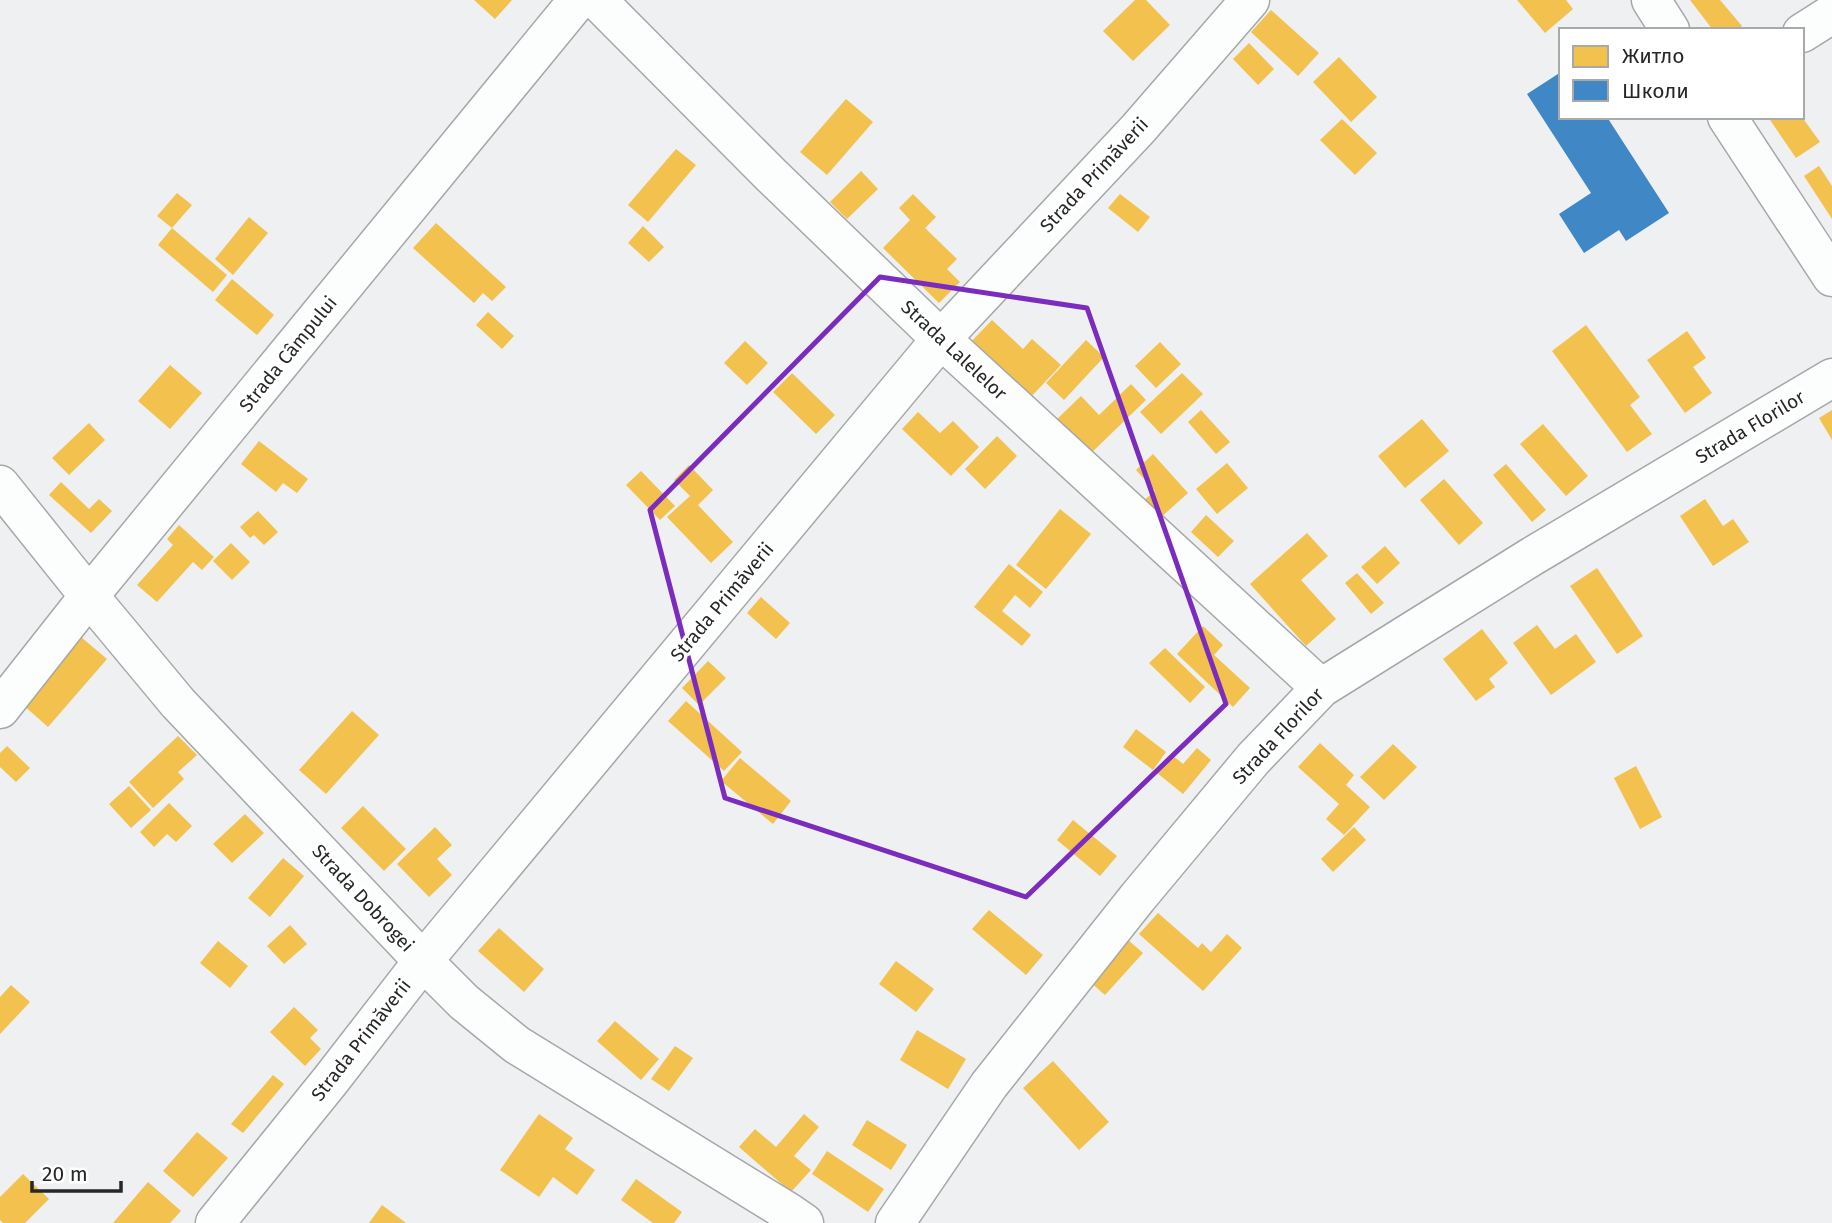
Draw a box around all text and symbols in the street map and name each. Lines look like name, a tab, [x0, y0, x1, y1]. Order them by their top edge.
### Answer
legend	[1559, 28, 1804, 119]
text: Житло	[1622, 43, 1685, 69]
text: Школи	[1622, 78, 1689, 104]
street label: Strada Primăverii	[1035, 113, 1153, 237]
street label: Strada Câmpului	[234, 291, 342, 417]
street label: Strada Lalelelor	[896, 295, 1012, 405]
street label: Strada Florilor	[1691, 385, 1809, 469]
street label: Strada Primăverii	[666, 538, 778, 666]
street label: Strada Florilor	[1228, 683, 1329, 789]
street label: Strada Dobrogei	[307, 839, 419, 957]
street label: Strada Primăverii	[306, 974, 416, 1106]
scale bar	[32, 1150, 121, 1194]
text: 20 m	[42, 1161, 88, 1187]

